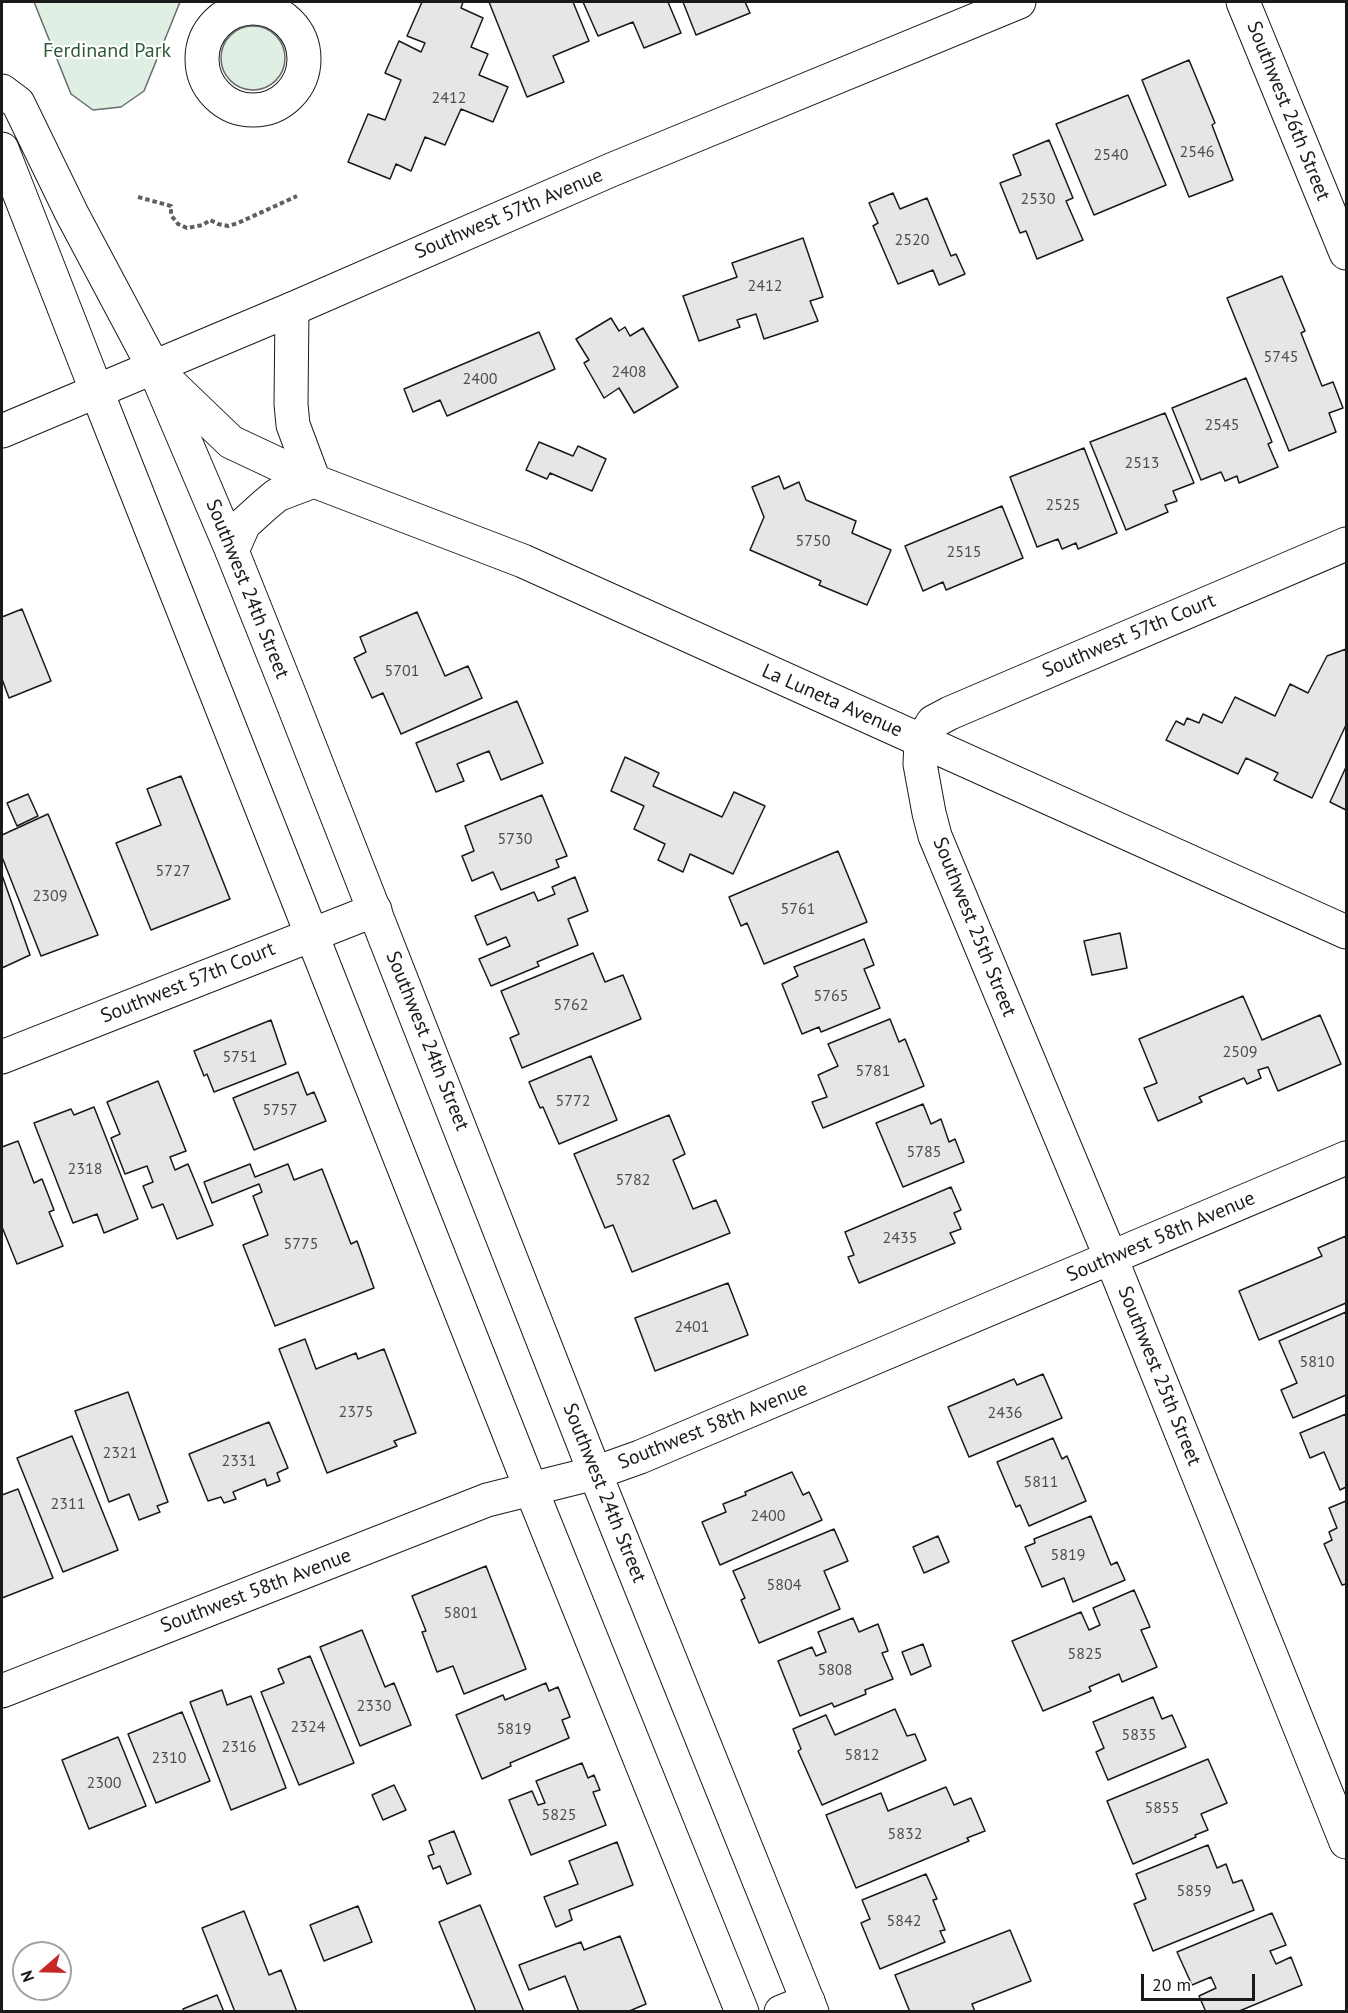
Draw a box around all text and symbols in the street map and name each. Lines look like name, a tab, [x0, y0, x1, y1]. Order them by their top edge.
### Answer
street label: Southwest 26th Street	[1241, 18, 1335, 204]
park label: Ferdinand Park	[43, 39, 171, 63]
house number: 2412	[432, 88, 466, 108]
house number: 2546	[1180, 142, 1214, 162]
house number: 2540	[1094, 145, 1128, 165]
street label: Southwest 57th Avenue	[411, 164, 607, 264]
house number: 2530	[1021, 189, 1055, 209]
house number: 2520	[895, 230, 929, 250]
house number: 2412	[748, 276, 782, 296]
house number: 5745	[1264, 347, 1298, 367]
house number: 2408	[612, 362, 646, 382]
house number: 2400	[463, 369, 497, 389]
house number: 2545	[1205, 415, 1239, 435]
house number: 2513	[1125, 453, 1159, 473]
house number: 2525	[1046, 495, 1080, 515]
street label: Southwest 24th Street	[200, 496, 294, 682]
house number: 5750	[796, 531, 830, 551]
house number: 2515	[947, 542, 981, 562]
street label: Southwest 57th Court	[1039, 589, 1219, 683]
street label: La Luneta Avenue	[758, 659, 906, 743]
house number: 5701	[385, 661, 419, 681]
house number: 5730	[498, 829, 532, 849]
street label: Southwest 25th Street	[927, 834, 1021, 1020]
house number: 5727	[156, 861, 190, 881]
house number: 2309	[33, 886, 67, 906]
house number: 5761	[781, 899, 815, 919]
street label: Southwest 57th Court	[97, 937, 279, 1029]
street label: Southwest 24th Street	[380, 948, 474, 1134]
house number: 5765	[814, 986, 848, 1006]
house number: 5762	[554, 995, 588, 1015]
house number: 2509	[1223, 1042, 1257, 1062]
house number: 5751	[223, 1047, 257, 1067]
house number: 5781	[856, 1061, 890, 1081]
house number: 5772	[556, 1091, 590, 1111]
house number: 5757	[263, 1100, 297, 1120]
house number: 5785	[907, 1142, 941, 1162]
house number: 2318	[68, 1159, 102, 1179]
house number: 5782	[616, 1170, 650, 1190]
street label: Southwest 58th Avenue	[1063, 1186, 1259, 1288]
house number: 2435	[883, 1228, 917, 1248]
house number: 5775	[284, 1234, 318, 1254]
street label: Southwest 25th Street	[1112, 1283, 1206, 1469]
house number: 2401	[675, 1317, 709, 1337]
house number: 5810	[1300, 1352, 1334, 1372]
street label: Southwest 58th Avenue	[615, 1377, 811, 1475]
street label: Southwest 24th Street	[557, 1400, 651, 1586]
house number: 2375	[339, 1402, 373, 1422]
house number: 2436	[988, 1403, 1022, 1423]
house number: 2321	[103, 1443, 137, 1463]
house number: 2331	[222, 1451, 256, 1471]
house number: 5811	[1024, 1472, 1058, 1492]
house number: 2311	[51, 1494, 85, 1514]
house number: 2400	[751, 1506, 785, 1526]
street label: Southwest 58th Avenue	[157, 1544, 355, 1638]
house number: 5819	[1051, 1545, 1085, 1565]
house number: 5804	[767, 1575, 801, 1595]
house number: 5801	[444, 1603, 478, 1623]
house number: 5825	[1068, 1644, 1102, 1664]
house number: 5808	[818, 1660, 852, 1680]
house number: 2330	[357, 1696, 391, 1716]
house number: 2324	[291, 1717, 325, 1737]
house number: 5819	[497, 1719, 531, 1739]
house number: 5835	[1122, 1725, 1156, 1745]
house number: 2316	[222, 1737, 256, 1757]
house number: 5812	[845, 1745, 879, 1765]
house number: 2310	[152, 1748, 186, 1768]
house number: 2300	[87, 1773, 121, 1793]
house number: 5855	[1145, 1798, 1179, 1818]
house number: 5825	[542, 1805, 576, 1825]
house number: 5832	[888, 1824, 922, 1844]
house number: 5859	[1177, 1881, 1211, 1901]
house number: 5842	[887, 1911, 921, 1931]
north arrow	[12, 1941, 72, 2001]
scale bar	[1144, 1962, 1258, 2000]
text: N	[16, 1968, 38, 1985]
text: 20 m	[1152, 1973, 1191, 1996]

